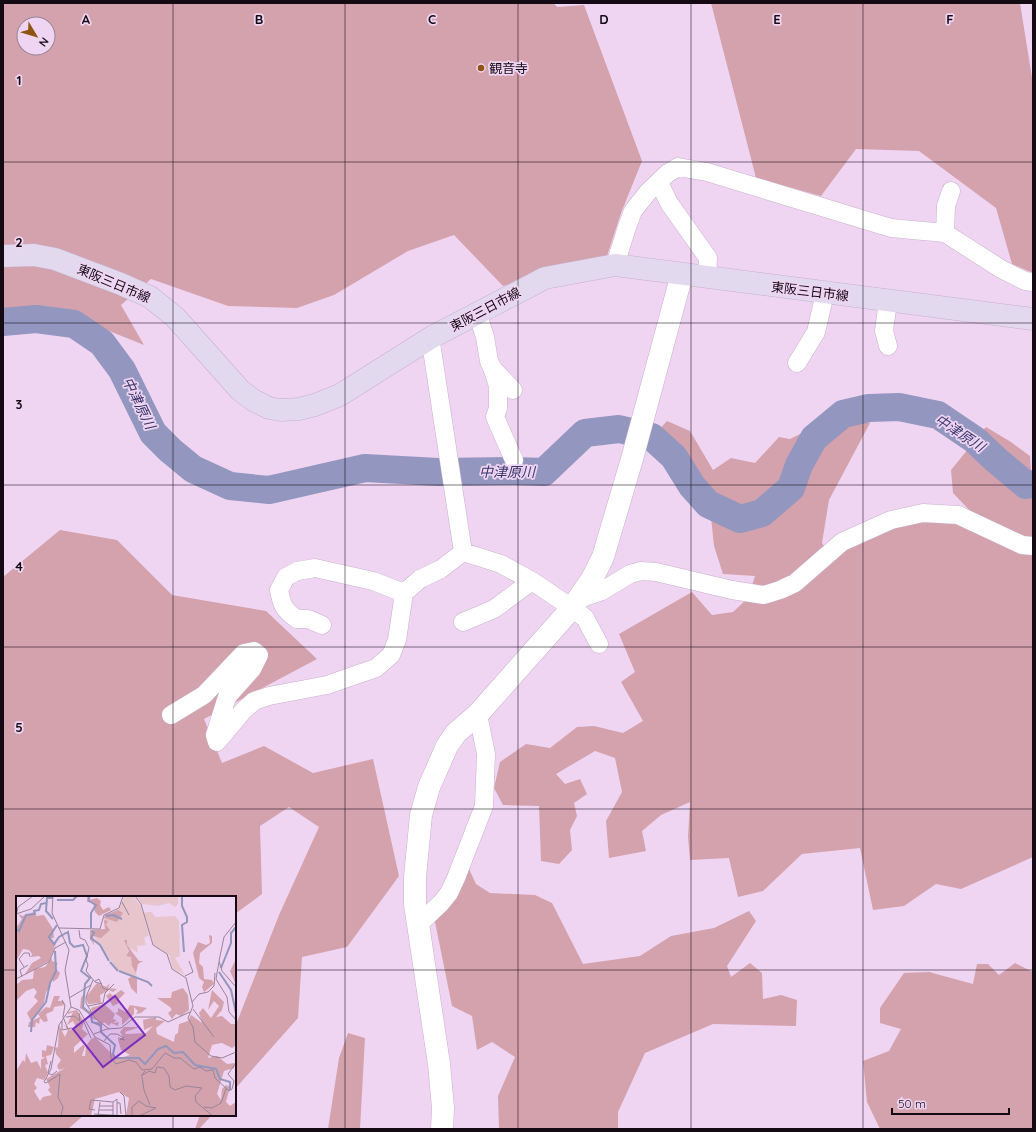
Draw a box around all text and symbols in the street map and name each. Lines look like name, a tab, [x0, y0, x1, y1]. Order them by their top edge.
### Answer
text: A	[82, 11, 91, 27]
text: B	[255, 11, 263, 27]
text: C	[428, 11, 436, 27]
text: D	[599, 11, 609, 27]
text: E	[773, 11, 781, 27]
text: F	[946, 11, 954, 27]
north arrow	[16, 16, 56, 56]
text: N	[36, 35, 52, 50]
place label: 観音寺	[489, 60, 528, 76]
marker: 観音寺	[476, 63, 486, 73]
text: 1	[16, 72, 22, 88]
text: 2	[15, 234, 23, 250]
street label: 東阪三日市線	[75, 260, 153, 306]
street label: 東阪三日市線	[770, 278, 850, 304]
street label: 東阪三日市線	[447, 284, 523, 334]
water label: 中津原川	[119, 374, 160, 434]
text: 3	[16, 396, 23, 412]
water label: 中津原川	[932, 410, 990, 457]
water label: 中津原川	[479, 463, 537, 481]
text: 4	[15, 558, 23, 574]
text: 5	[15, 719, 23, 735]
inset map	[16, 896, 236, 1116]
scale bar	[892, 1090, 1009, 1116]
text: 50 m	[898, 1096, 926, 1111]

